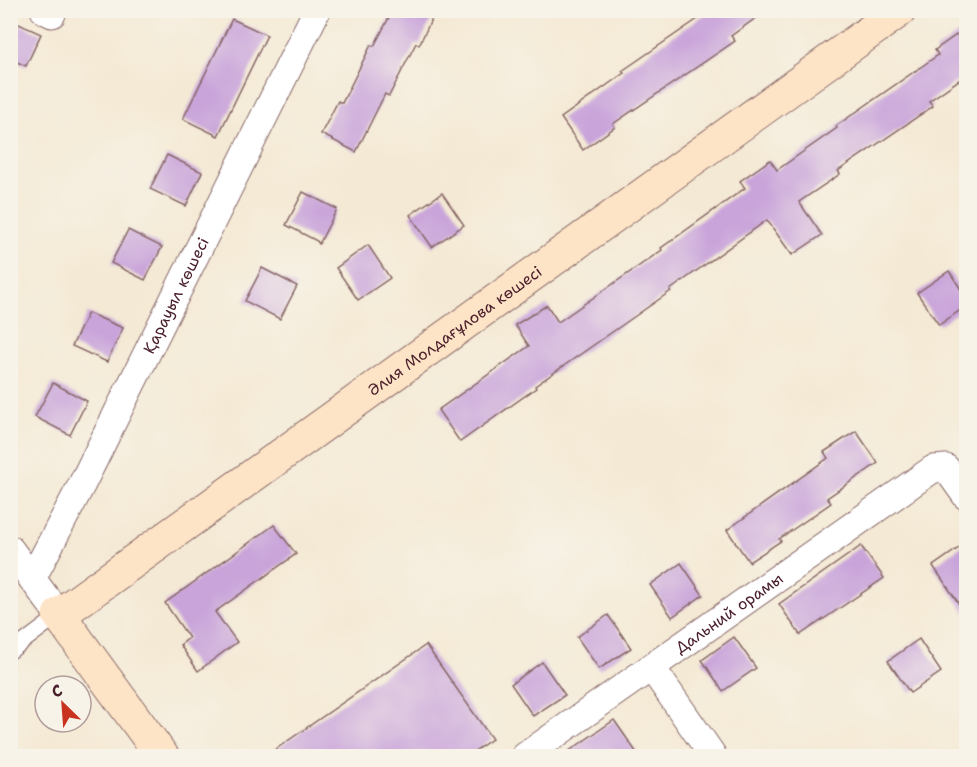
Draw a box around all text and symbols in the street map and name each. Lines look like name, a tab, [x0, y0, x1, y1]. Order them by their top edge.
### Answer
street label: Қарауыл көшесі	[138, 234, 214, 357]
street label: Әлия Молдағұлова көшесі	[364, 261, 546, 401]
street label: Дальний орамы	[671, 568, 787, 658]
north arrow	[33, 674, 93, 734]
text: С	[48, 679, 66, 702]

